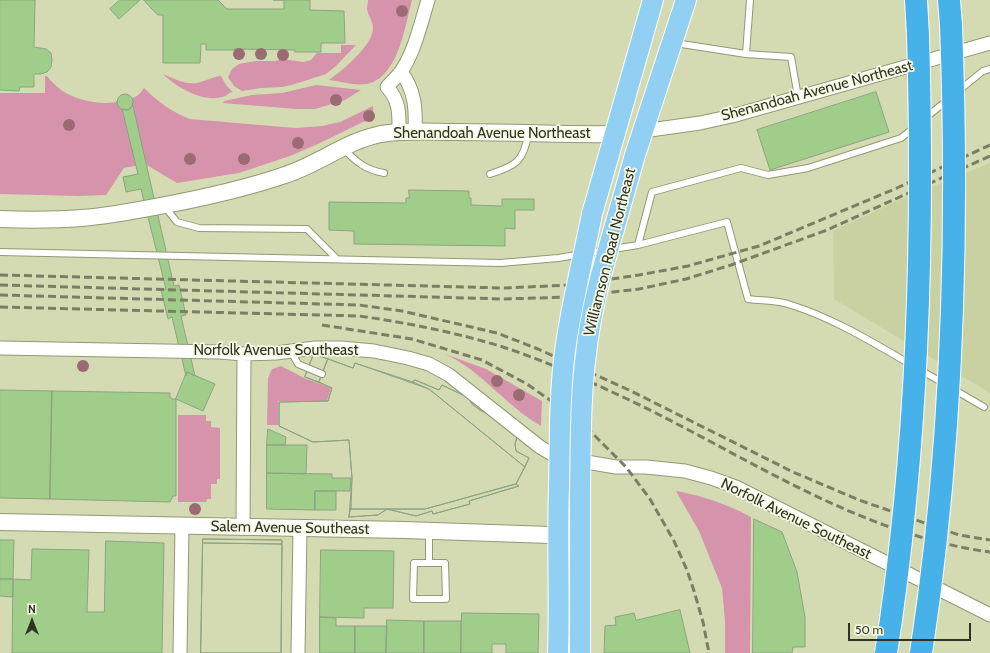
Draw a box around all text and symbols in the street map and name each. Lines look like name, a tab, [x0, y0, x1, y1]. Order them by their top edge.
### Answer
street label: Shenandoah Avenue Northeast	[719, 57, 915, 125]
street label: Shenandoah Avenue Northeast	[393, 125, 591, 143]
street label: Williamson Road Northeast	[580, 166, 640, 338]
street label: Norfolk Avenue Southeast	[193, 342, 359, 360]
street label: Norfolk Avenue Southeast	[718, 475, 874, 563]
street label: Salem Avenue Southeast	[210, 518, 370, 538]
north arrow	[12, 601, 52, 641]
text: N	[28, 602, 36, 616]
scale bar	[850, 615, 973, 641]
text: 50 m	[855, 622, 883, 637]

